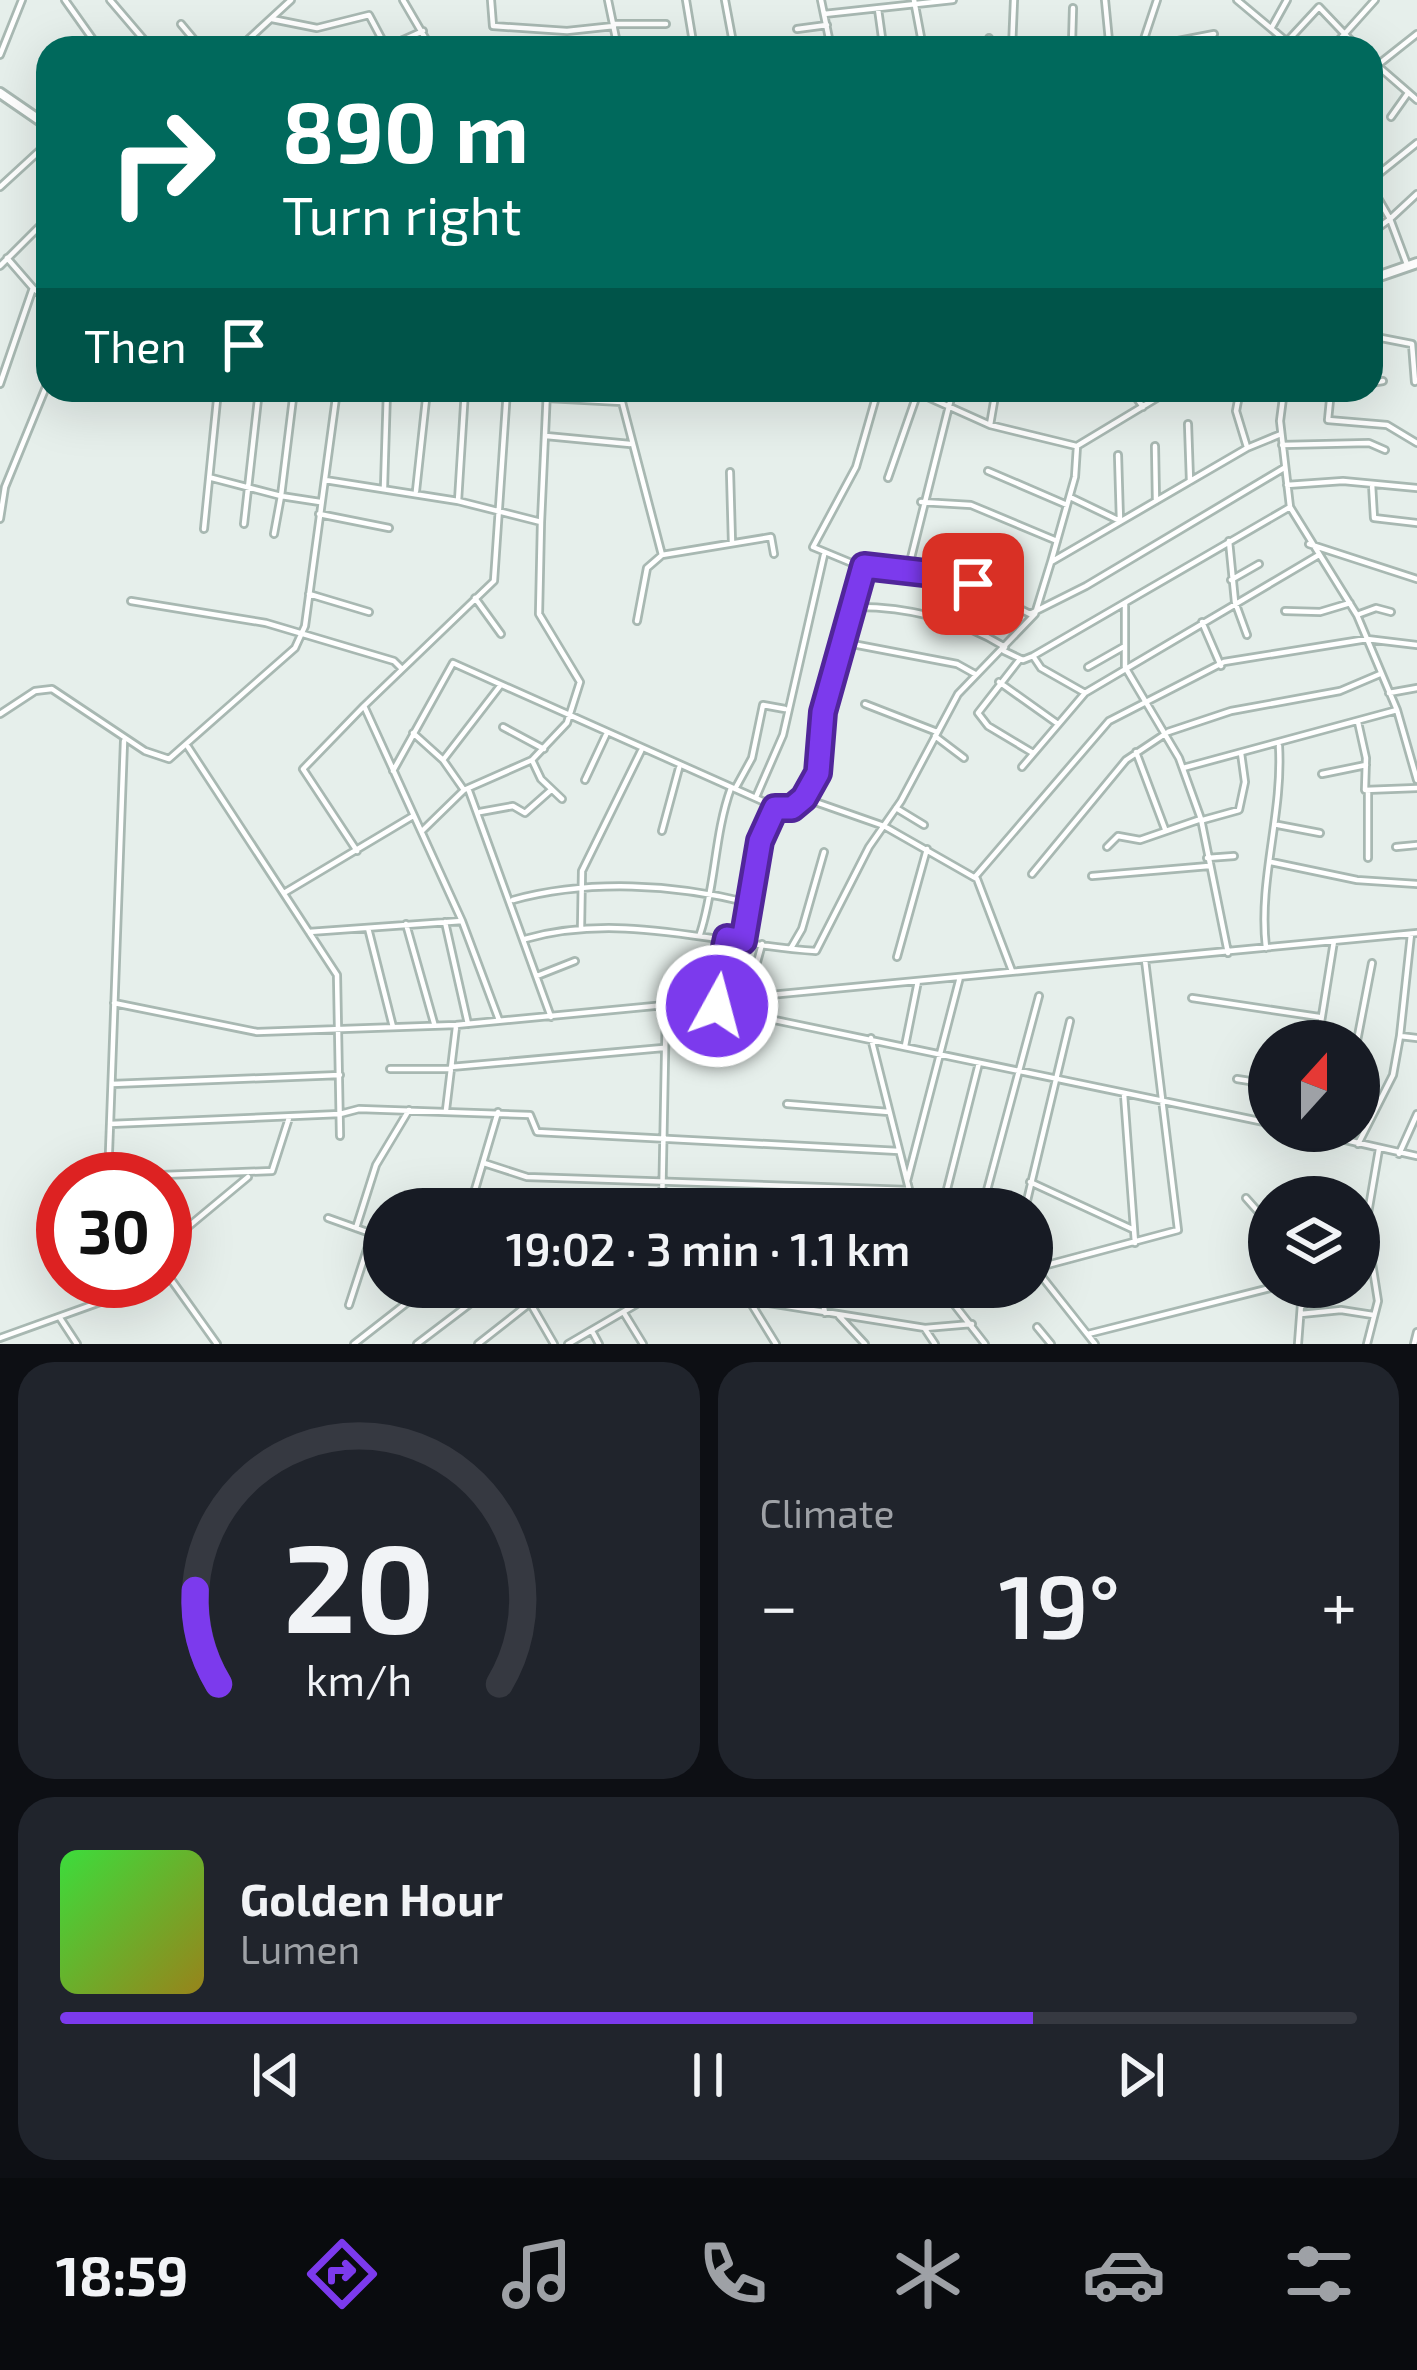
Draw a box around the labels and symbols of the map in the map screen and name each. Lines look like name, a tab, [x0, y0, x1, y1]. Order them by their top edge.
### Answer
pin	[922, 533, 1024, 635]
position arrow	[654, 943, 780, 1069]
north arrow	[1248, 1020, 1380, 1152]
speed limit sign: 30	[36, 1152, 192, 1308]

